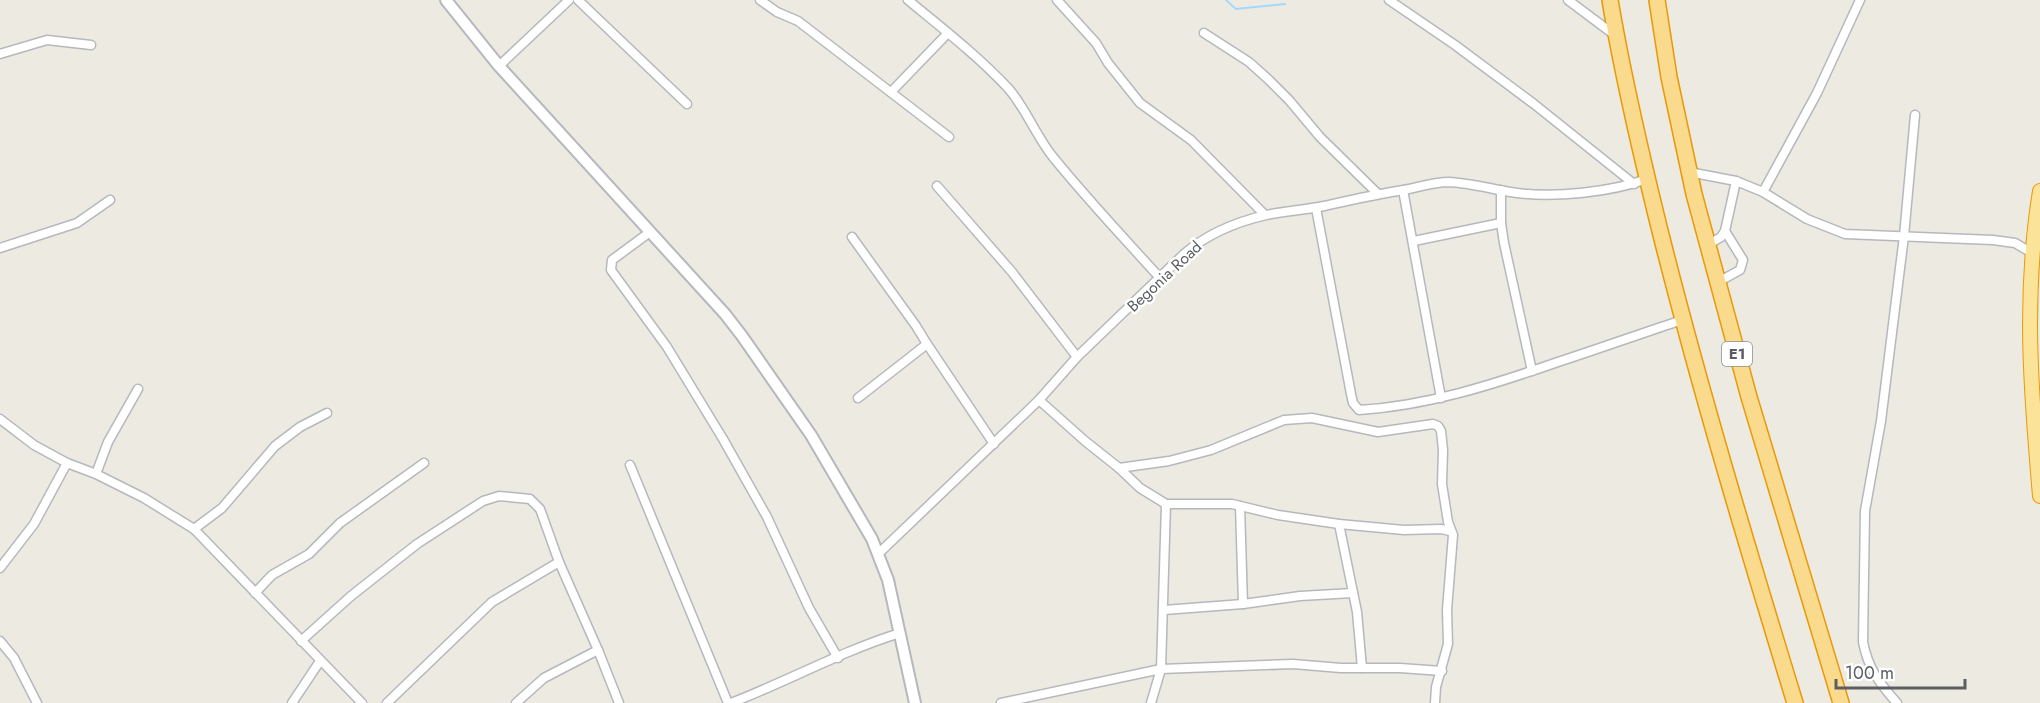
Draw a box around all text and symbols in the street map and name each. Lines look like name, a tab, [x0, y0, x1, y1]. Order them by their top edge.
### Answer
street label: Begonia Road	[1122, 236, 1207, 317]
road number: E1	[1722, 342, 1752, 366]
scale bar	[1836, 652, 1965, 690]
text: 100 m	[1845, 660, 1894, 686]

